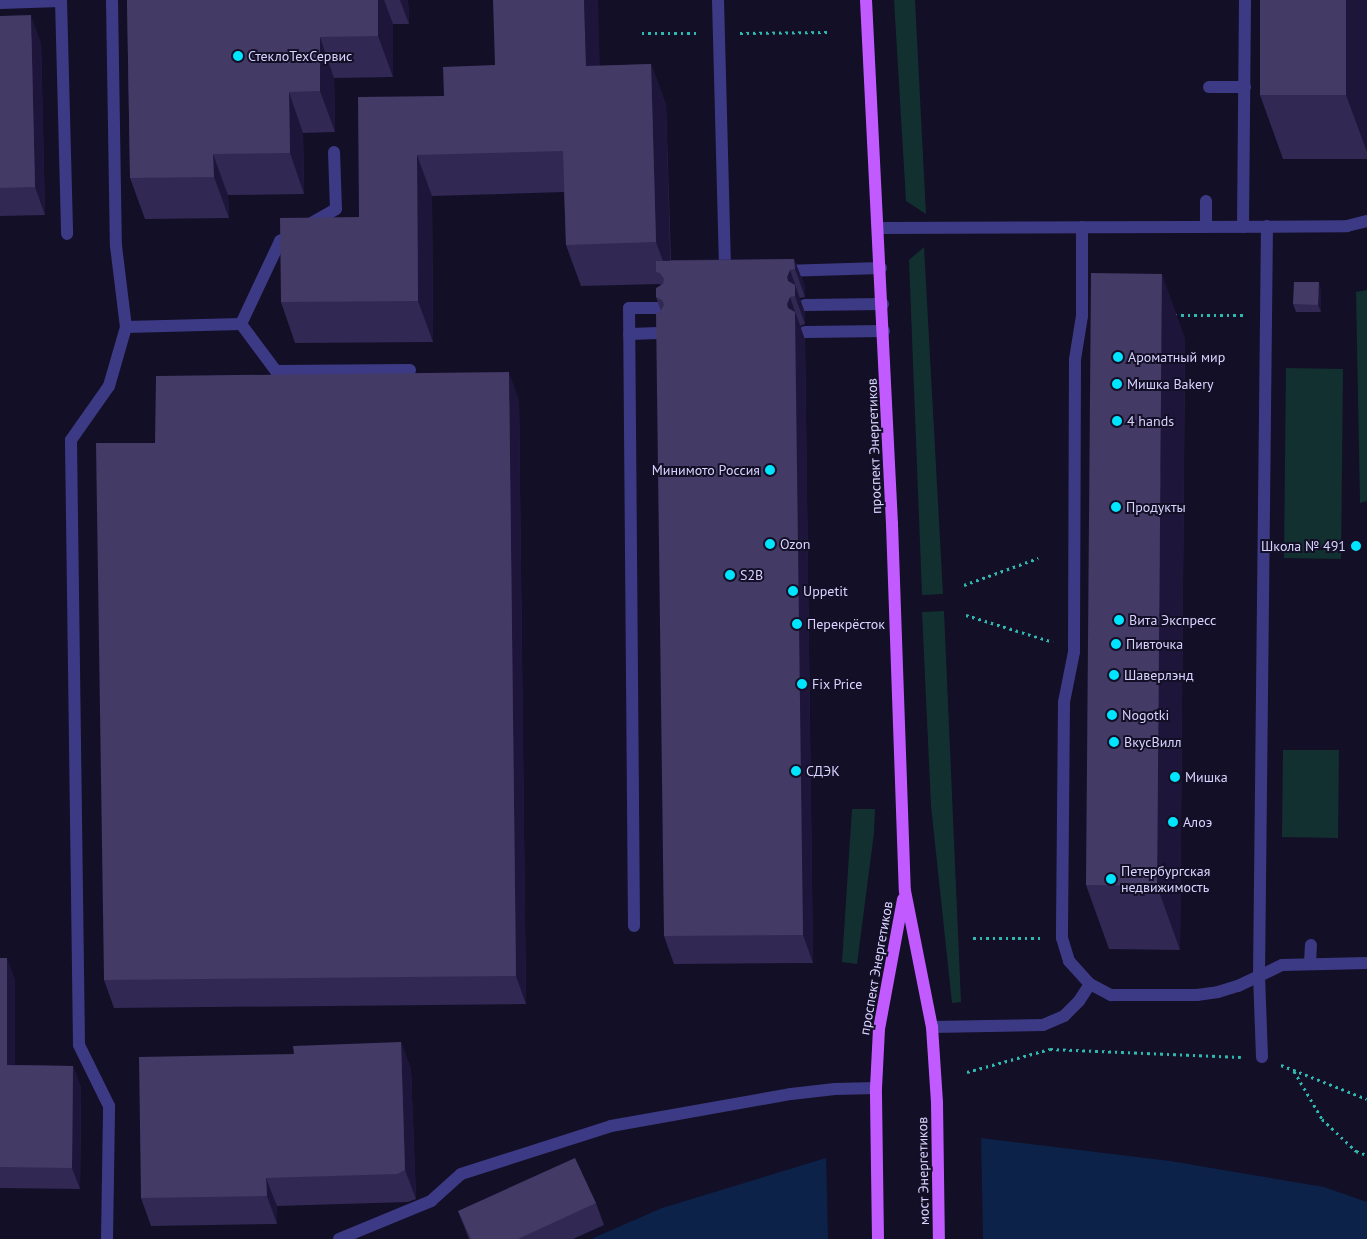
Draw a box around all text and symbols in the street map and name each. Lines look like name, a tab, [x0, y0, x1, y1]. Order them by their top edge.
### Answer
place label: СтеклоТехСервис	[248, 48, 352, 64]
marker: СтеклоТехСервис	[232, 50, 244, 62]
place label: Ароматный мир	[1128, 349, 1225, 365]
marker: Ароматный мир	[1112, 351, 1124, 363]
place label: Мишка Bakery	[1127, 376, 1213, 392]
street label: проспект Энергетиков	[863, 378, 885, 514]
marker: Мишка Bakery	[1111, 378, 1123, 390]
place label: 4 hands	[1127, 413, 1174, 429]
marker: 4 hands	[1111, 415, 1123, 427]
place label: Минимото Россия	[652, 462, 760, 478]
marker: Минимото Россия	[764, 464, 776, 476]
place label: Продукты	[1126, 499, 1186, 515]
marker: Продукты	[1110, 501, 1122, 513]
place label: Ozon	[780, 536, 810, 552]
marker: Ozon	[764, 538, 776, 550]
place label: Школа № 491	[1261, 538, 1346, 554]
marker: Школа № 491	[1350, 540, 1362, 552]
place label: S2B	[740, 567, 763, 583]
marker: S2B	[724, 569, 736, 581]
place label: Uppetit	[803, 583, 848, 599]
marker: Uppetit	[787, 585, 799, 597]
place label: Вита Экспресс	[1129, 612, 1216, 628]
marker: Вита Экспресс	[1113, 614, 1125, 626]
place label: Перекрёсток	[807, 616, 885, 632]
marker: Перекрёсток	[791, 618, 803, 630]
place label: Пивточка	[1126, 636, 1183, 652]
marker: Пивточка	[1110, 638, 1122, 650]
place label: Шаверлэнд	[1124, 667, 1193, 683]
marker: Шаверлэнд	[1108, 669, 1120, 681]
place label: Fix Price	[812, 676, 863, 692]
marker: Fix Price	[796, 678, 808, 690]
place label: Nogotki	[1122, 707, 1169, 723]
marker: Nogotki	[1106, 709, 1118, 721]
place label: ВкусВилл	[1124, 734, 1182, 750]
marker: ВкусВилл	[1108, 736, 1120, 748]
place label: СДЭК	[806, 763, 840, 779]
marker: СДЭК	[790, 765, 802, 777]
place label: Мишка	[1185, 769, 1228, 785]
marker: Мишка	[1169, 771, 1181, 783]
place label: Алоэ	[1183, 814, 1212, 830]
marker: Алоэ	[1167, 816, 1179, 828]
place label: Петербургская недвижимость	[1121, 863, 1210, 896]
marker: Петербургская недвижимость	[1105, 873, 1117, 885]
street label: проспект Энергетиков	[856, 900, 896, 1036]
street label: мост Энергетиков	[914, 1117, 932, 1225]

